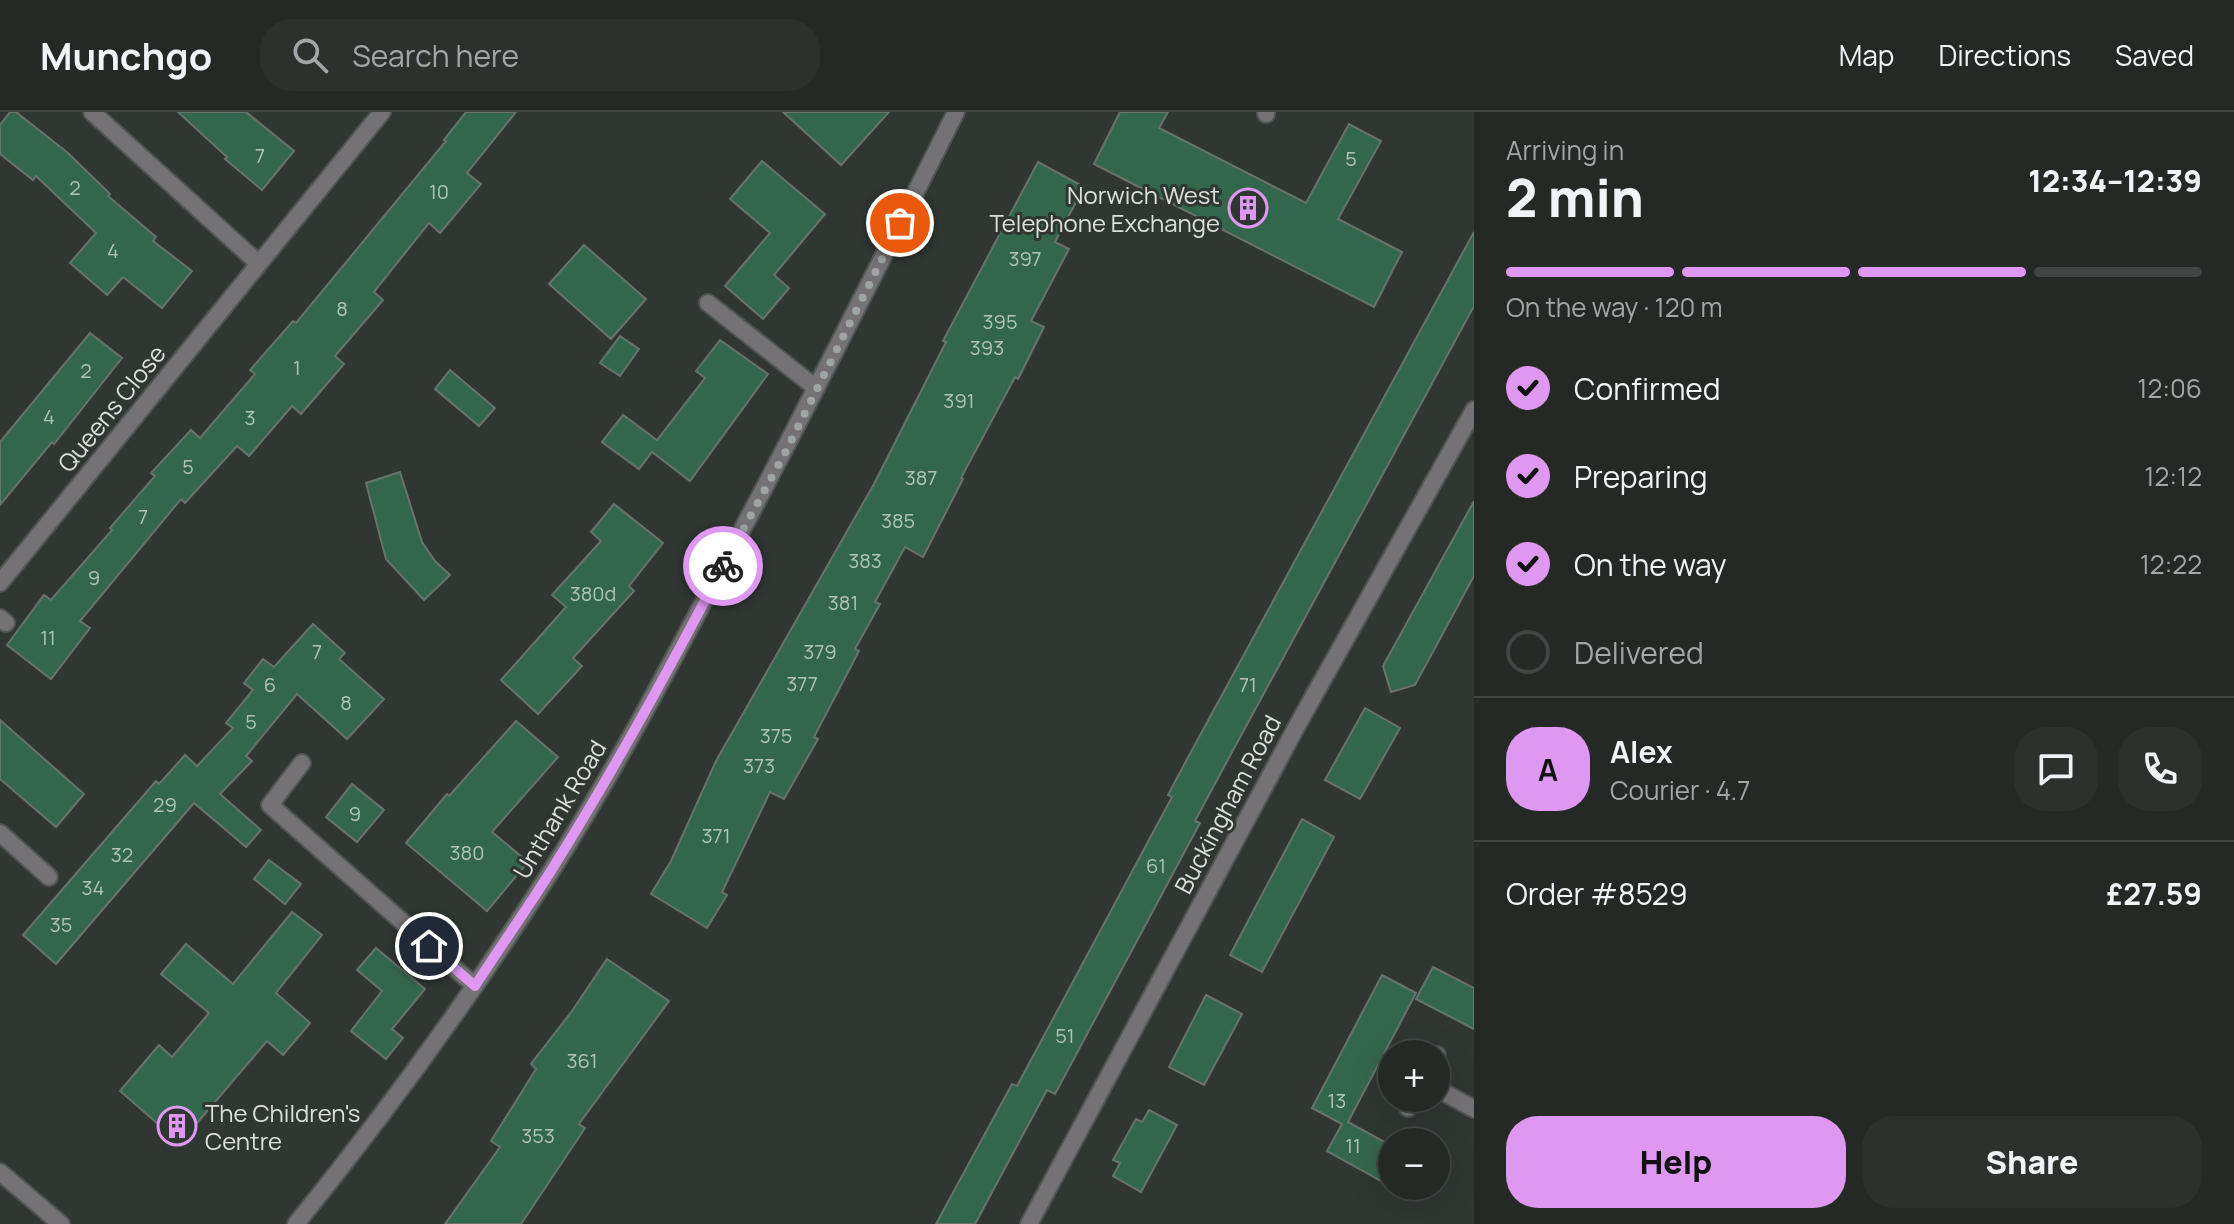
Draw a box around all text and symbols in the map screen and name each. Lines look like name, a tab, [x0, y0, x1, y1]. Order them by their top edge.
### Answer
search box	[260, 19, 820, 91]
text: Munchgo	[40, 29, 212, 81]
icon: search	[288, 33, 332, 77]
text: Search here	[352, 35, 519, 76]
text: Map	[1839, 36, 1894, 74]
text: Directions	[1938, 36, 2071, 74]
text: Saved	[2115, 36, 2194, 74]
text: Arriving in	[1506, 132, 1624, 168]
house number: 7	[255, 142, 265, 169]
house number: 5	[1345, 145, 1357, 172]
text: 12:34–12:39	[2028, 160, 2202, 201]
text: 2 min	[1506, 162, 1644, 233]
house number: 2	[69, 174, 81, 201]
house number: 10	[429, 178, 449, 205]
place label: Norwich West Telephone Exchange	[989, 178, 1220, 239]
building icon: Norwich West Telephone Exchange	[1227, 187, 1269, 229]
pin	[866, 189, 934, 257]
icon: bag	[878, 201, 922, 245]
house number: 4	[107, 237, 119, 264]
house number: 397	[1008, 245, 1042, 272]
text: On the way · 120 m	[1506, 289, 1723, 325]
house number: 8	[336, 295, 348, 322]
house number: 395	[982, 308, 1018, 335]
house number: 393	[970, 334, 1004, 361]
street label: Queens Close	[50, 338, 172, 478]
house number: 1	[293, 354, 301, 381]
house number: 2	[80, 357, 92, 384]
icon: check	[1506, 366, 1550, 410]
text: Confirmed	[1574, 368, 1721, 409]
text: 12:06	[2137, 370, 2202, 406]
house number: 391	[943, 387, 975, 414]
house number: 4	[43, 403, 55, 430]
house number: 3	[244, 404, 256, 431]
house number: 5	[182, 453, 194, 480]
icon: check	[1506, 454, 1550, 498]
text: Preparing	[1574, 456, 1708, 497]
text: 12:12	[2144, 458, 2202, 494]
house number: 387	[905, 464, 937, 491]
house number: 7	[138, 503, 148, 530]
house number: 385	[881, 507, 915, 534]
courier	[683, 526, 763, 606]
icon: check	[1506, 542, 1550, 586]
icon: bike	[701, 544, 745, 588]
text: On the way	[1574, 544, 1727, 585]
text: 12:22	[2140, 546, 2202, 582]
house number: 383	[848, 547, 882, 574]
house number: 9	[88, 564, 100, 591]
house number: 380d	[570, 580, 616, 607]
house number: 381	[828, 589, 858, 616]
house number: 11	[40, 624, 56, 651]
text: Delivered	[1574, 632, 1704, 673]
house number: 7	[312, 638, 322, 665]
house number: 379	[803, 638, 837, 665]
house number: 377	[786, 670, 818, 697]
house number: 6	[264, 671, 276, 698]
house number: 71	[1239, 671, 1257, 698]
house number: 8	[340, 689, 352, 716]
house number: 5	[245, 708, 257, 735]
street label: Buckingham Road	[1166, 709, 1288, 899]
house number: 375	[760, 722, 792, 749]
button: chat	[2014, 727, 2098, 811]
button: phone	[2118, 727, 2202, 811]
text: Alex	[1610, 731, 1673, 772]
street label: Unthank Road	[505, 734, 613, 884]
text: A	[1538, 749, 1558, 790]
house number: 373	[743, 752, 775, 779]
text: Courier · 4.7	[1610, 772, 1750, 808]
house number: 29	[153, 791, 177, 818]
house number: 9	[349, 800, 361, 827]
house number: 371	[702, 822, 730, 849]
house number: 380	[450, 839, 484, 866]
house number: 32	[111, 841, 133, 868]
house number: 61	[1146, 852, 1166, 879]
text: Order #8529	[1506, 873, 1688, 914]
text: £27.59	[2106, 873, 2202, 914]
house number: 34	[82, 874, 104, 901]
house number: 35	[50, 911, 72, 938]
pin	[395, 912, 463, 980]
icon: home	[407, 924, 451, 968]
house number: 51	[1055, 1022, 1075, 1049]
map controls	[1378, 1040, 1450, 1200]
button: +	[1378, 1040, 1450, 1112]
house number: 361	[567, 1047, 597, 1074]
house number: 13	[1328, 1087, 1346, 1114]
place label: The Children's Centre	[205, 1096, 360, 1157]
building icon: The Children's Centre	[156, 1105, 198, 1147]
button: Help	[1506, 1116, 1846, 1208]
button: Share	[1862, 1116, 2202, 1208]
house number: 353	[521, 1122, 555, 1149]
button: −	[1378, 1128, 1450, 1200]
house number: 11	[1345, 1132, 1361, 1159]

